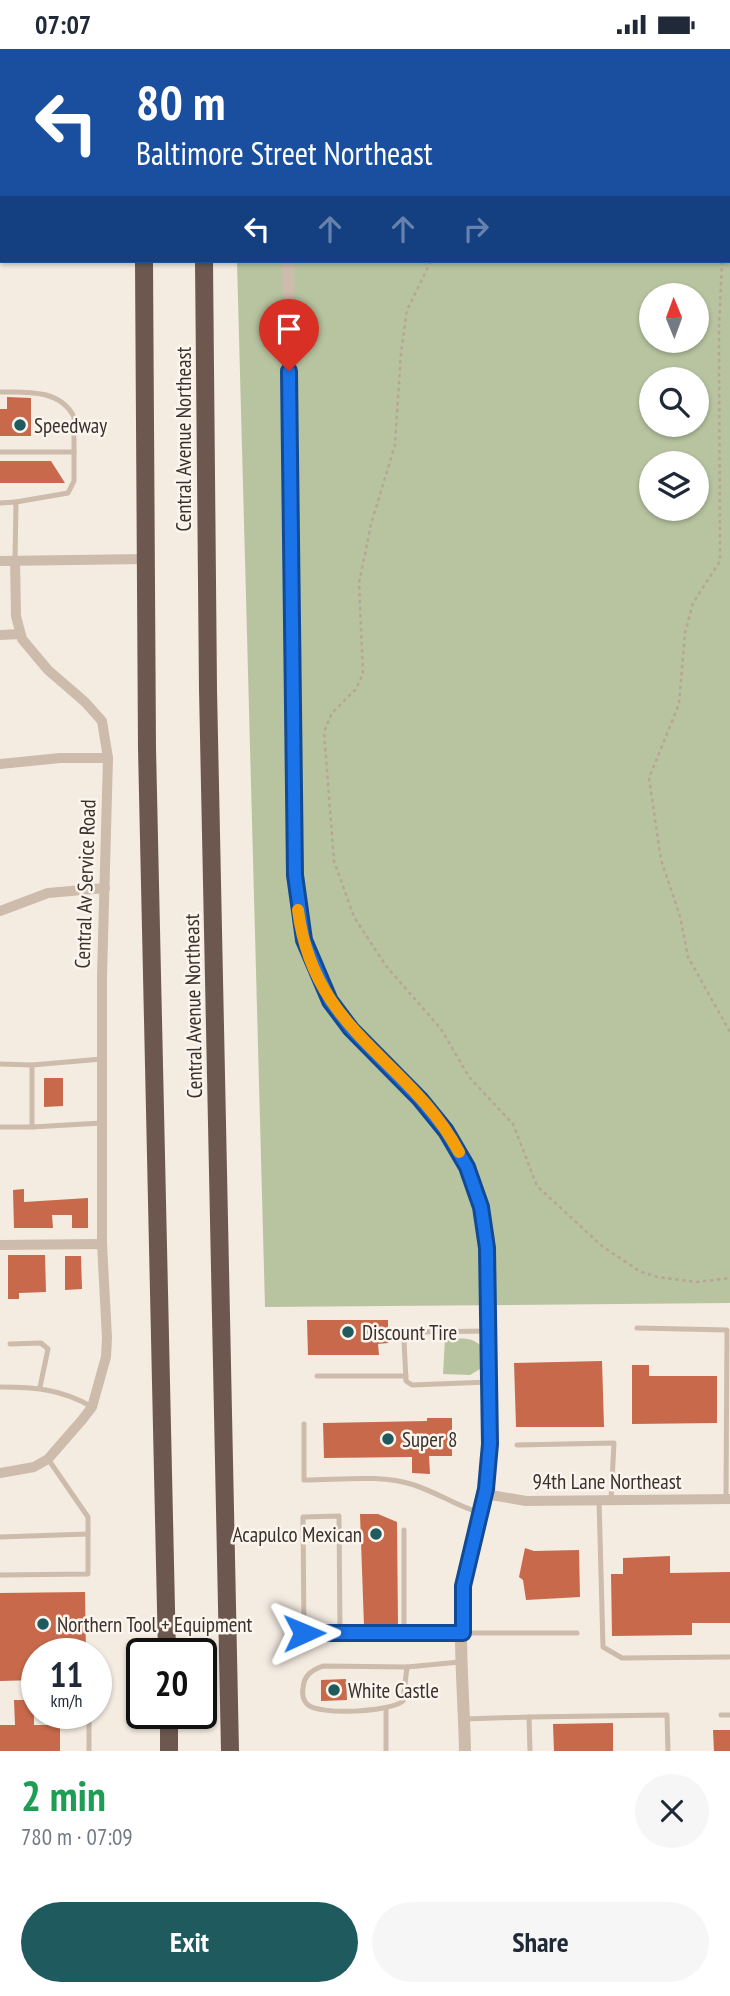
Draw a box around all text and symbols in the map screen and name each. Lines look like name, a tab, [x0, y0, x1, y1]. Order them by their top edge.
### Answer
text: 07:07	[35, 8, 91, 41]
text: 80 m	[136, 70, 225, 134]
icon: left	[21, 77, 112, 168]
text: Baltimore Street Northeast	[136, 132, 433, 174]
icon: left	[238, 210, 276, 248]
icon: ahead	[311, 210, 349, 248]
icon: ahead	[384, 210, 422, 248]
icon: right	[457, 210, 495, 248]
north arrow	[639, 283, 709, 353]
map controls	[639, 283, 709, 521]
pin	[259, 299, 319, 371]
icon: arrive	[270, 310, 308, 348]
street label: Central Avenue Northeast	[170, 346, 197, 531]
button: search	[639, 367, 709, 437]
place label: Speedway	[34, 412, 107, 439]
marker: Speedway	[12, 417, 28, 433]
button: layers	[639, 451, 709, 521]
street label: Central Av Service Road	[69, 799, 101, 969]
street label: Central Avenue Northeast	[178, 913, 208, 1099]
place label: Discount Tire	[362, 1319, 457, 1346]
marker: Discount Tire	[340, 1324, 356, 1340]
place label: Super 8	[402, 1426, 458, 1453]
marker: Super 8	[380, 1431, 396, 1447]
street label: 94th Lane Northeast	[532, 1468, 682, 1495]
place label: Acapulco Mexican	[233, 1521, 362, 1548]
marker: Acapulco Mexican	[368, 1526, 384, 1542]
position arrow	[267, 1596, 341, 1670]
place label: Northern Tool + Equipment	[57, 1611, 253, 1638]
marker: Northern Tool + Equipment	[35, 1616, 51, 1632]
speed limit sign: 20	[126, 1638, 217, 1729]
text: 11	[50, 1651, 83, 1697]
place label: White Castle	[348, 1677, 439, 1704]
marker: White Castle	[326, 1682, 342, 1698]
text: km/h	[51, 1689, 82, 1712]
text: 2 min	[21, 1768, 106, 1823]
button: close	[635, 1774, 709, 1848]
text: 780 m · 07:09	[21, 1822, 133, 1851]
button: Exit	[21, 1902, 358, 1982]
button: Share	[372, 1902, 709, 1982]

